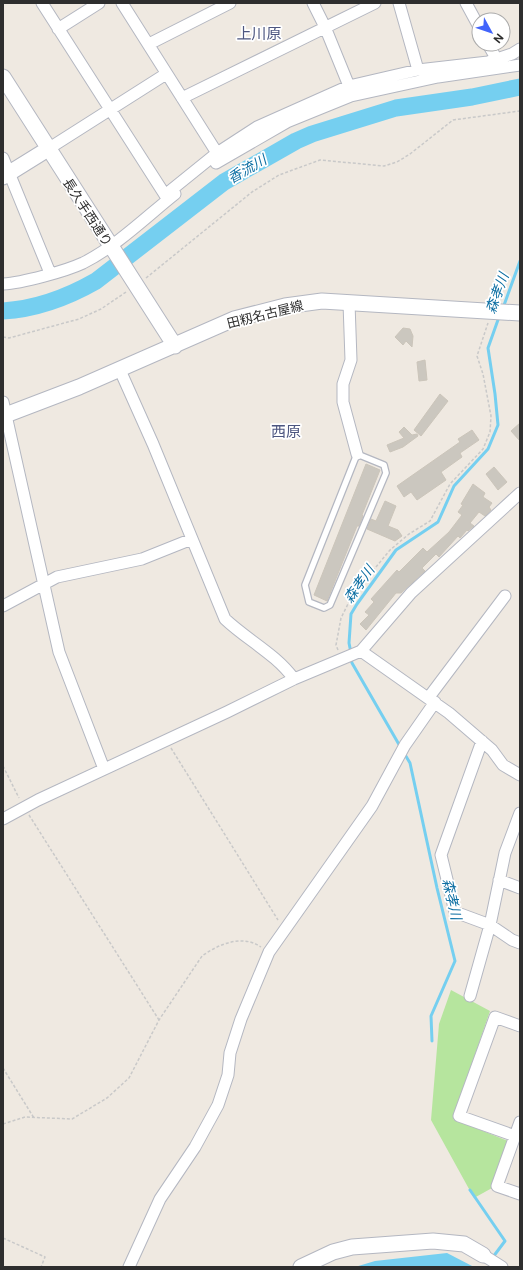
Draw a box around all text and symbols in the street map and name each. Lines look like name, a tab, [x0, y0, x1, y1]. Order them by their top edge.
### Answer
north arrow	[471, 12, 511, 52]
district label: 上川原	[236, 25, 282, 42]
text: N	[491, 31, 506, 46]
water label: 香流川	[225, 151, 271, 186]
street label: 長久手西通り	[60, 175, 115, 249]
water label: 森孝川	[482, 269, 512, 315]
street label: 田籾名古屋線	[225, 298, 305, 331]
district label: 西原	[271, 423, 301, 440]
water label: 森孝川	[340, 561, 379, 606]
water label: 森孝川	[439, 877, 465, 923]

